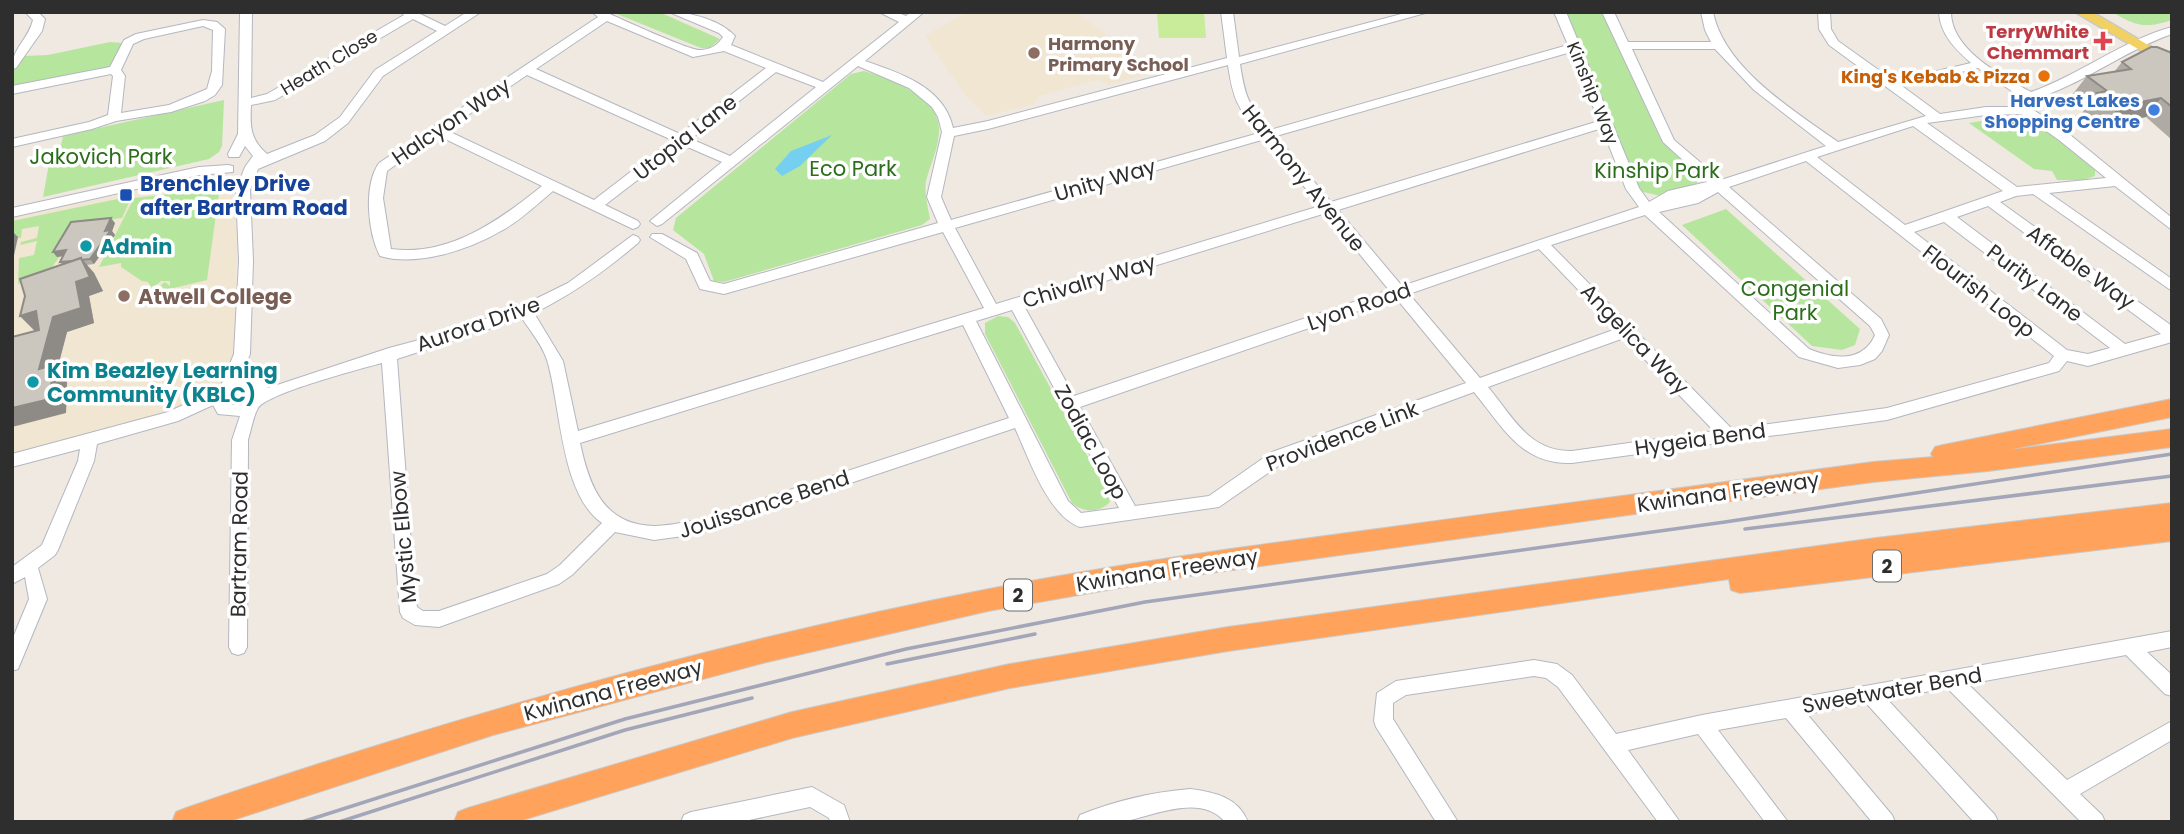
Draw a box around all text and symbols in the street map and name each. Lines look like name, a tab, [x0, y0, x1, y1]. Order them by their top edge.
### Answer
place label: TerryWhite Chemmart	[1986, 19, 2089, 65]
street label: Heath Close	[276, 23, 382, 101]
place label: Harmony Primary School	[1048, 31, 1189, 77]
marker: TerryWhite Chemmart	[2095, 33, 2111, 49]
street label: Kinship Way	[1561, 38, 1625, 148]
marker: Harmony Primary School	[1026, 45, 1042, 61]
place label: King's Kebab & Pizza	[1841, 64, 2030, 89]
marker: King's Kebab & Pizza	[2036, 68, 2052, 84]
street label: Halcyon Way	[386, 70, 516, 171]
street label: Utopia Lane	[627, 87, 743, 187]
place label: Harvest Lakes Shopping Centre	[1984, 88, 2140, 134]
street label: Harmony Avenue	[1236, 98, 1372, 258]
marker: Harvest Lakes Shopping Centre	[2146, 102, 2162, 118]
park label: Jakovich Park	[29, 142, 173, 171]
street label: Unity Way	[1051, 152, 1159, 208]
park label: Eco Park	[809, 154, 897, 183]
park label: Kinship Park	[1594, 156, 1720, 185]
place label: Brenchley Drive after Bartram Road	[140, 169, 348, 222]
marker: Brenchley Drive after Bartram Road	[118, 187, 134, 203]
street label: Affable Way	[2021, 218, 2141, 316]
place label: Admin	[100, 232, 172, 261]
street label: Purity Lane	[1981, 237, 2089, 329]
marker: Admin	[78, 238, 94, 254]
street label: Flourish Loop	[1917, 238, 2041, 344]
street label: Chivalry Way	[1019, 247, 1159, 315]
park label: Congenial Park	[1741, 274, 1849, 327]
street label: Lyon Road	[1303, 275, 1415, 337]
street label: Angelica Way	[1574, 277, 1696, 401]
place label: Atwell College	[138, 282, 292, 311]
marker: Atwell College	[116, 288, 132, 304]
street label: Aurora Drive	[412, 289, 544, 359]
place label: Kim Beazley Learning Community (KBLC)	[47, 356, 278, 409]
marker: Kim Beazley Learning Community (KBLC)	[25, 374, 41, 390]
street label: Zodiac Loop	[1048, 379, 1134, 505]
street label: Providence Link	[1262, 394, 1422, 478]
street label: Hygeia Bend	[1633, 415, 1767, 463]
street label: Jouissance Bend	[675, 463, 853, 545]
street label: Kwinana Freeway	[1635, 465, 1821, 519]
street label: Mystic Elbow	[383, 470, 423, 604]
street label: Bartram Road	[223, 471, 255, 617]
street label: Kwinana Freeway	[1074, 541, 1260, 599]
road number: 2	[1873, 551, 1901, 582]
road number: 2	[1004, 580, 1032, 610]
street label: Kwinana Freeway	[521, 652, 706, 728]
street label: Sweetwater Bend	[1800, 660, 1984, 720]

